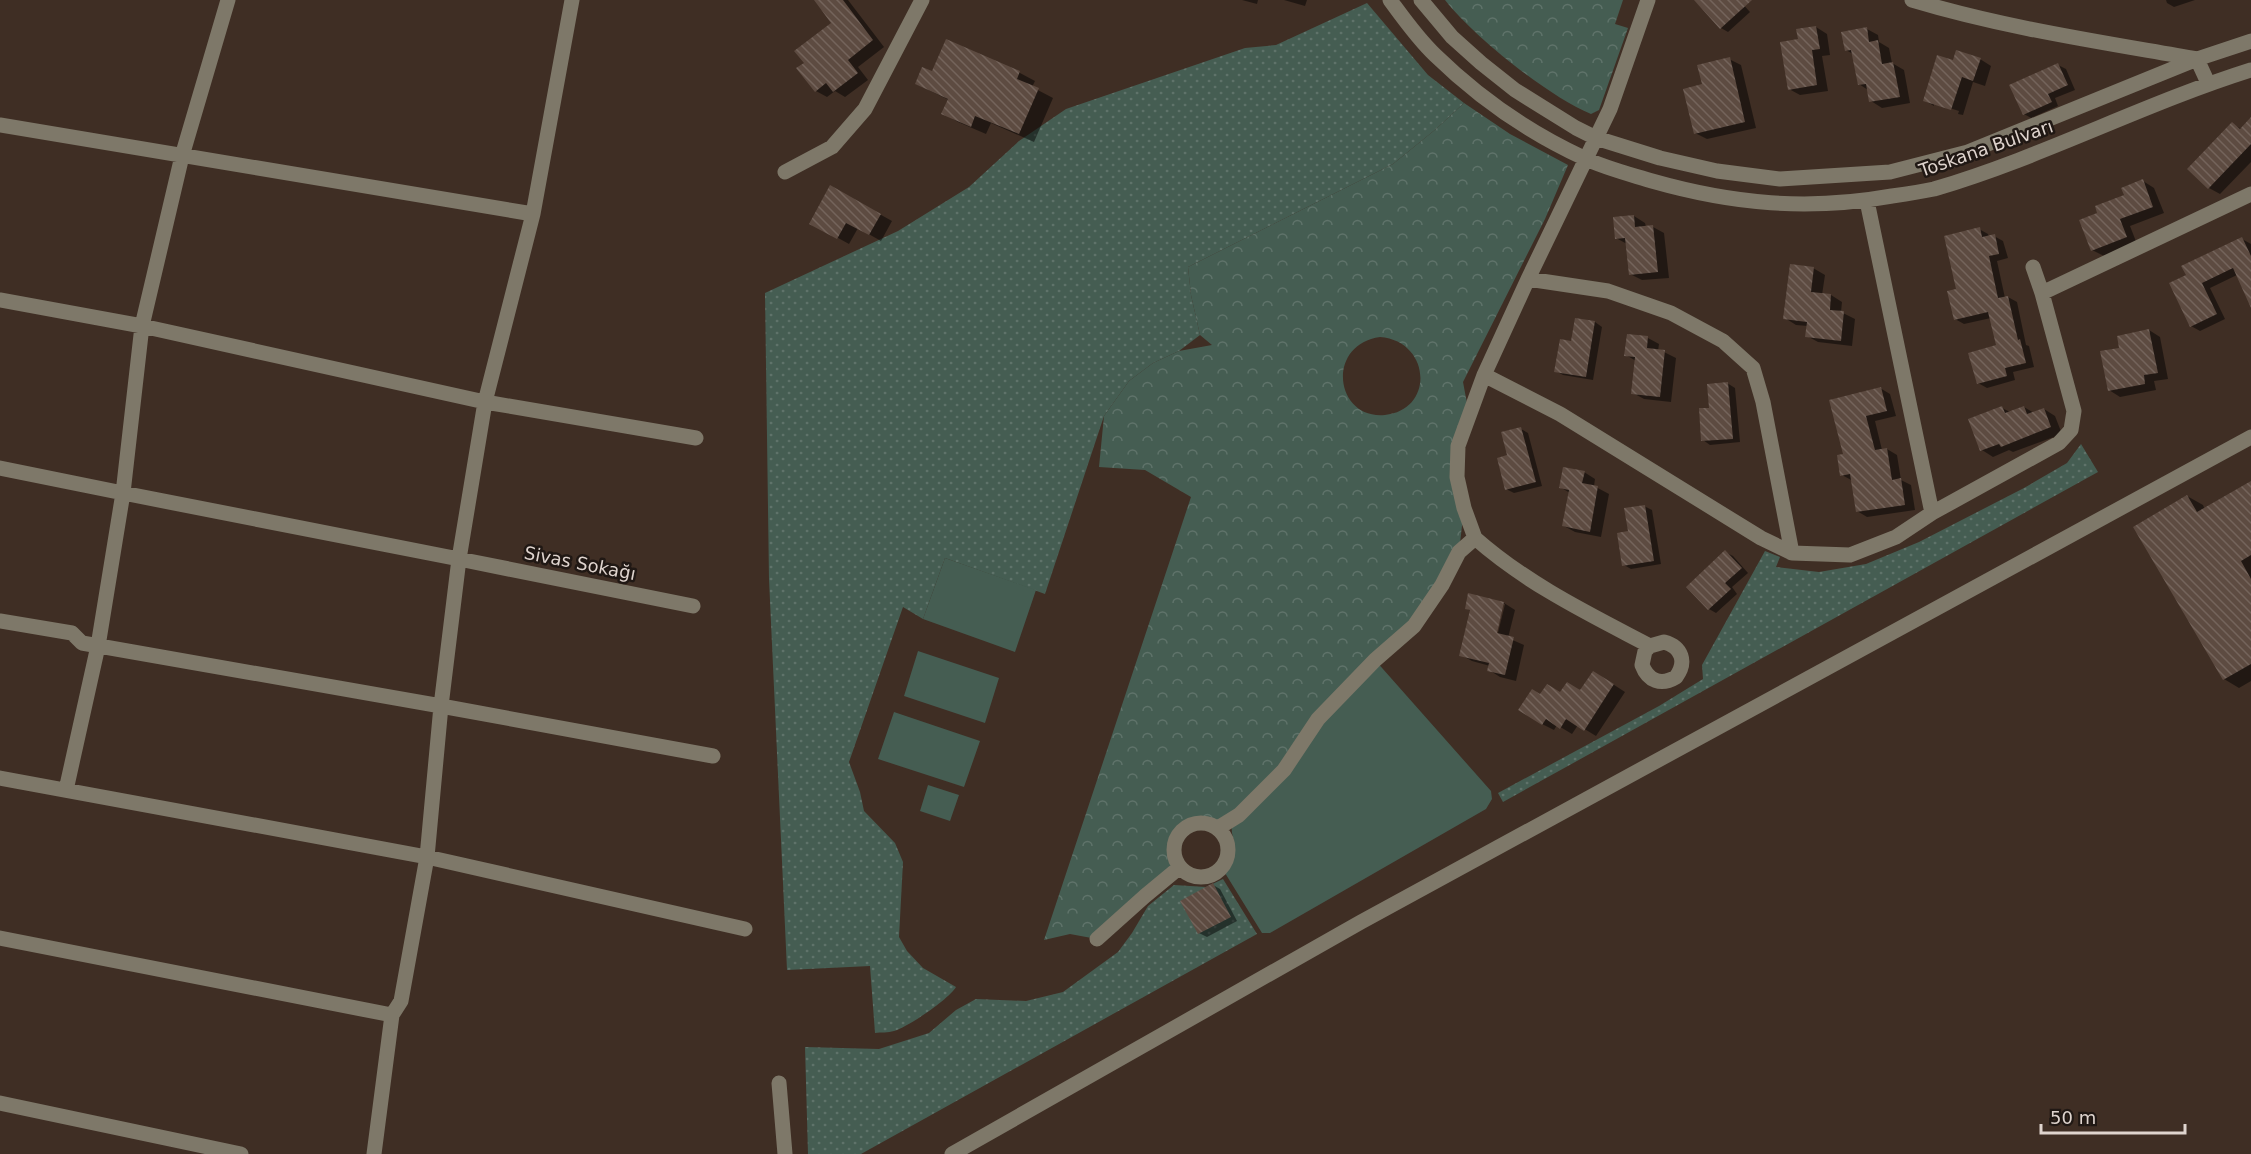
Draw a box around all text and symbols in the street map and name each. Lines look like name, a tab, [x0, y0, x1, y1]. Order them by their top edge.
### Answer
street label: Toskana Bulvarı	[1915, 115, 2056, 181]
street label: Sivas Sokağı	[522, 542, 638, 584]
scale bar	[2041, 1097, 2185, 1135]
text: 50 m	[2050, 1107, 2096, 1128]

